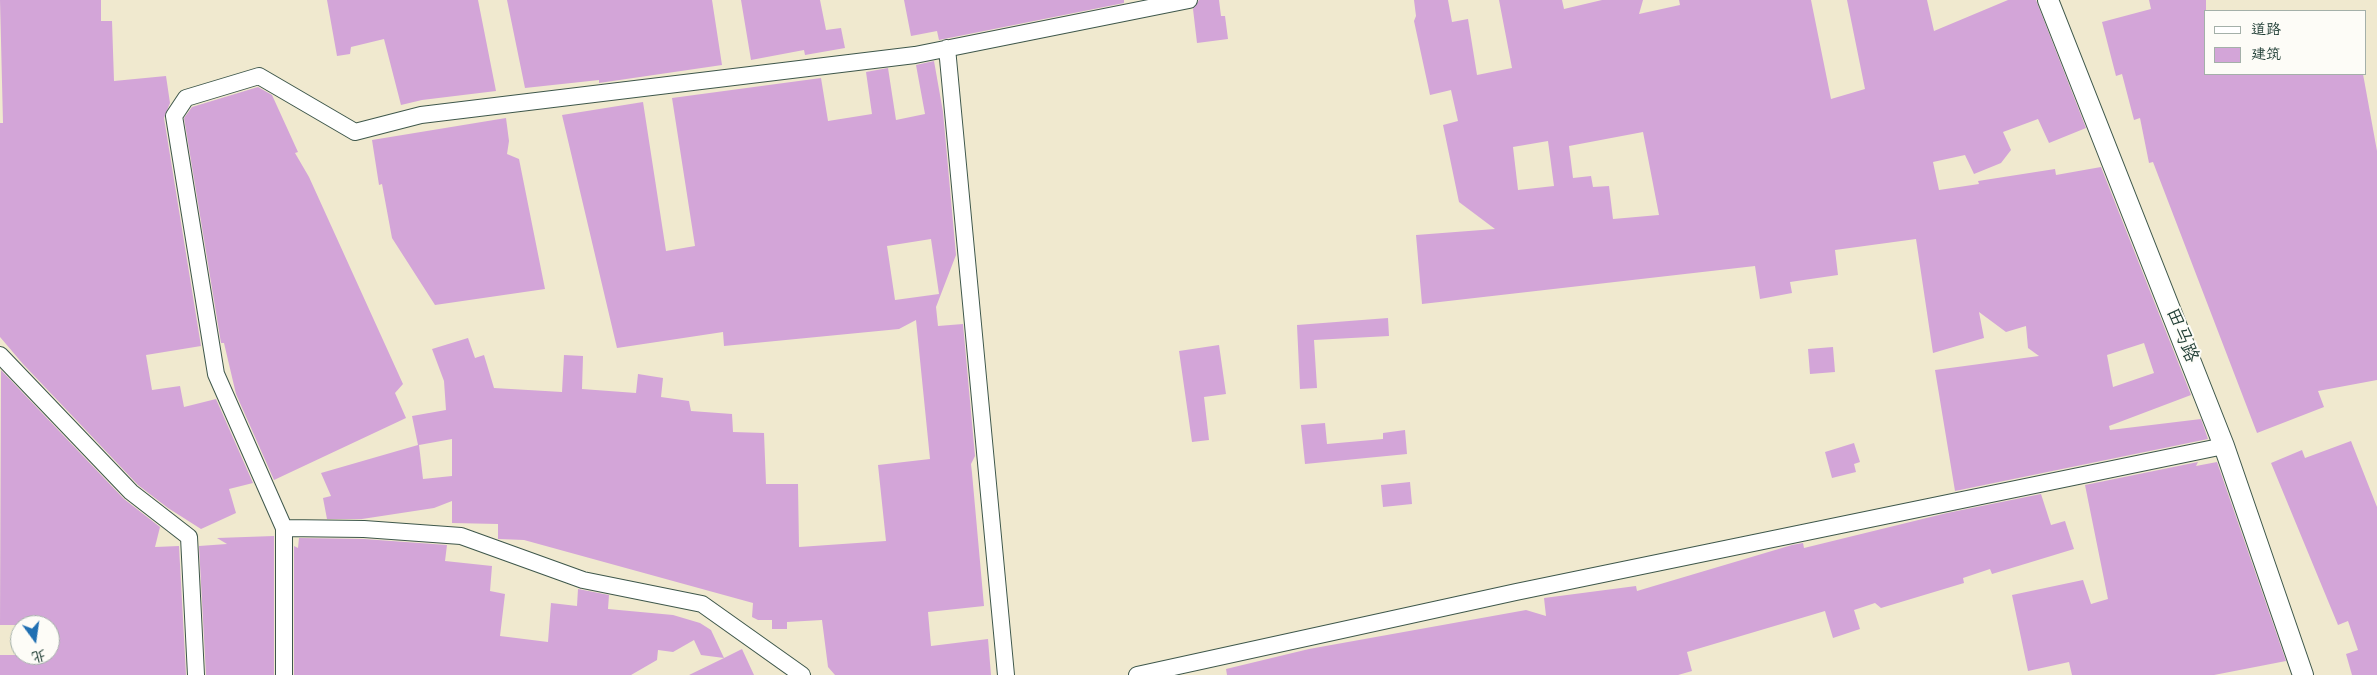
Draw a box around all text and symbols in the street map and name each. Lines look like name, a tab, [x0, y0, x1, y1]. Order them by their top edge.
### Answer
legend	[2204, 10, 2367, 75]
text: 道路	[2251, 22, 2281, 40]
text: 建筑	[2251, 47, 2281, 65]
street label: 田马路	[2159, 305, 2201, 367]
north arrow	[10, 615, 60, 665]
text: 北	[30, 644, 47, 664]

